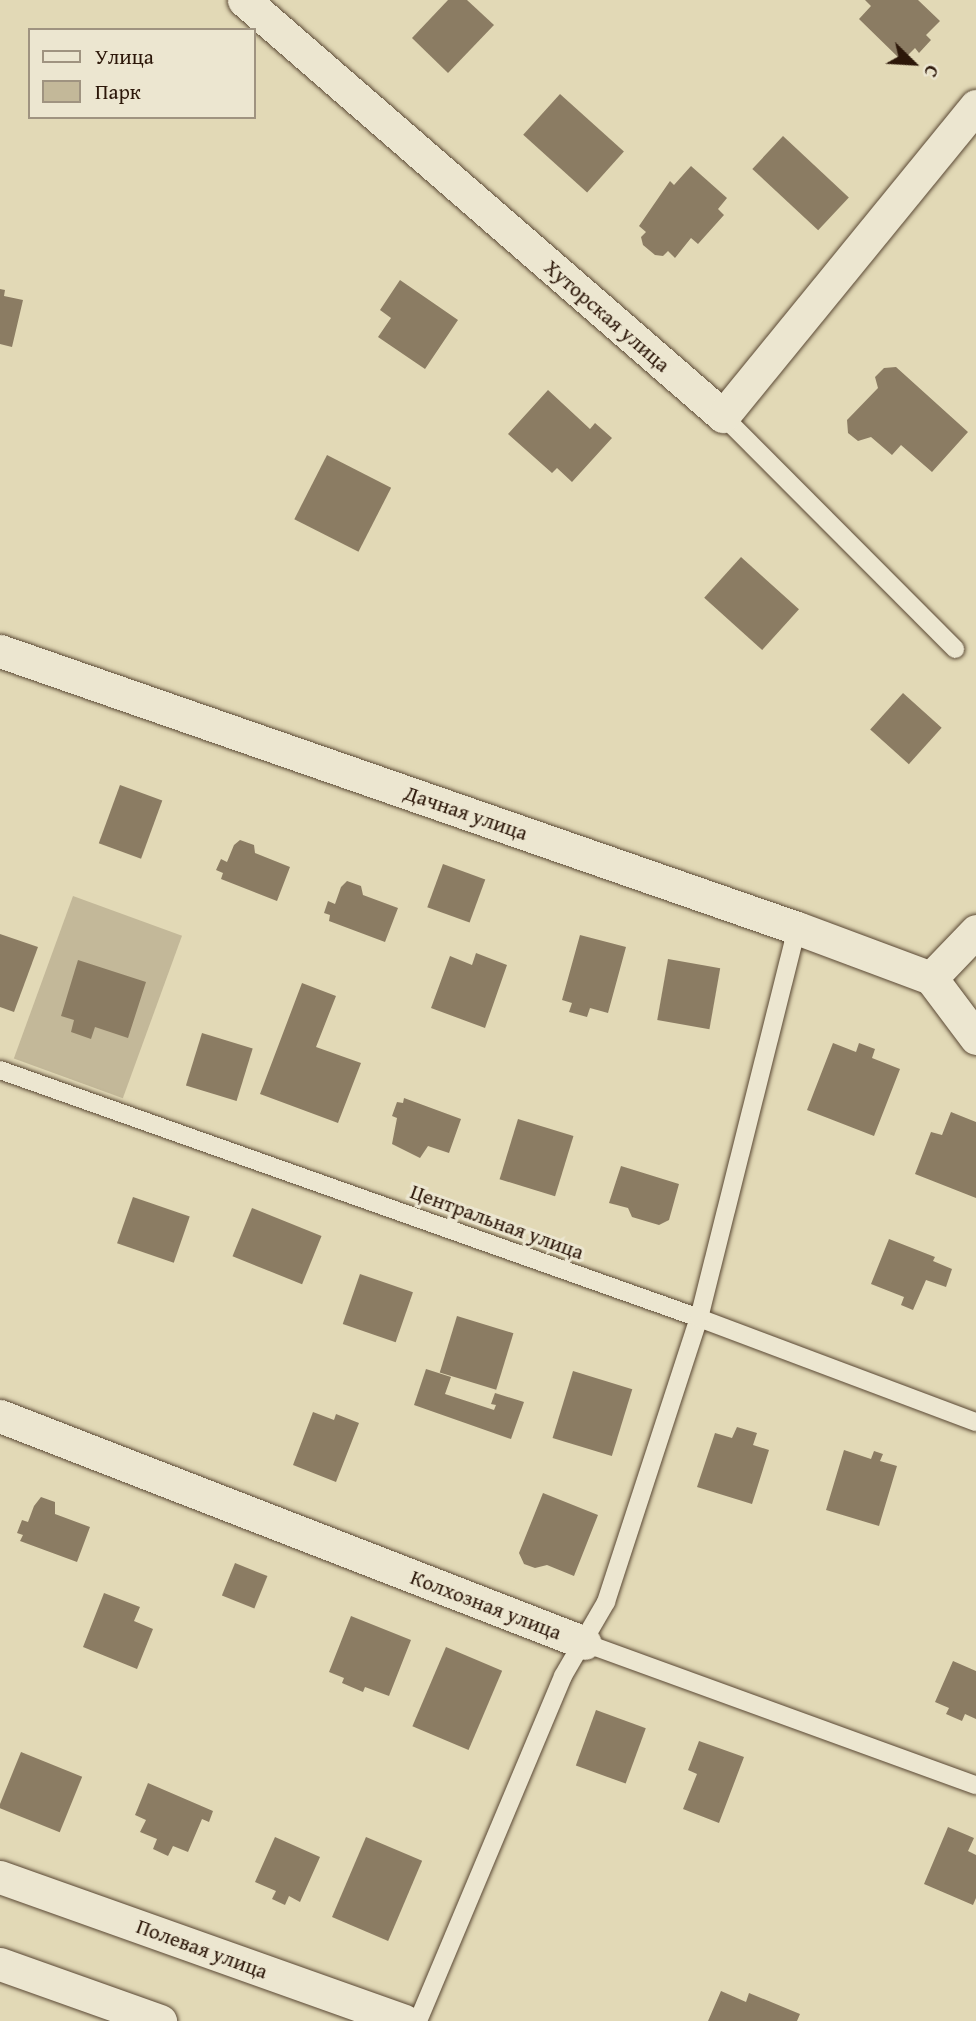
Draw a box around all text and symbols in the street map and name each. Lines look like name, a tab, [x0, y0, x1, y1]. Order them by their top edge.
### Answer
legend	[28, 28, 256, 119]
north arrow	[878, 28, 948, 98]
text: Улица	[95, 41, 154, 72]
text: С	[917, 61, 947, 82]
text: Парк	[95, 76, 141, 107]
street label: Хуторская улица	[539, 255, 675, 377]
street label: Дачная улица	[401, 780, 531, 846]
street label: Центральная улица	[407, 1179, 587, 1265]
street label: Колхозная улица	[407, 1565, 565, 1645]
street label: Полевая улица	[133, 1914, 271, 1984]

